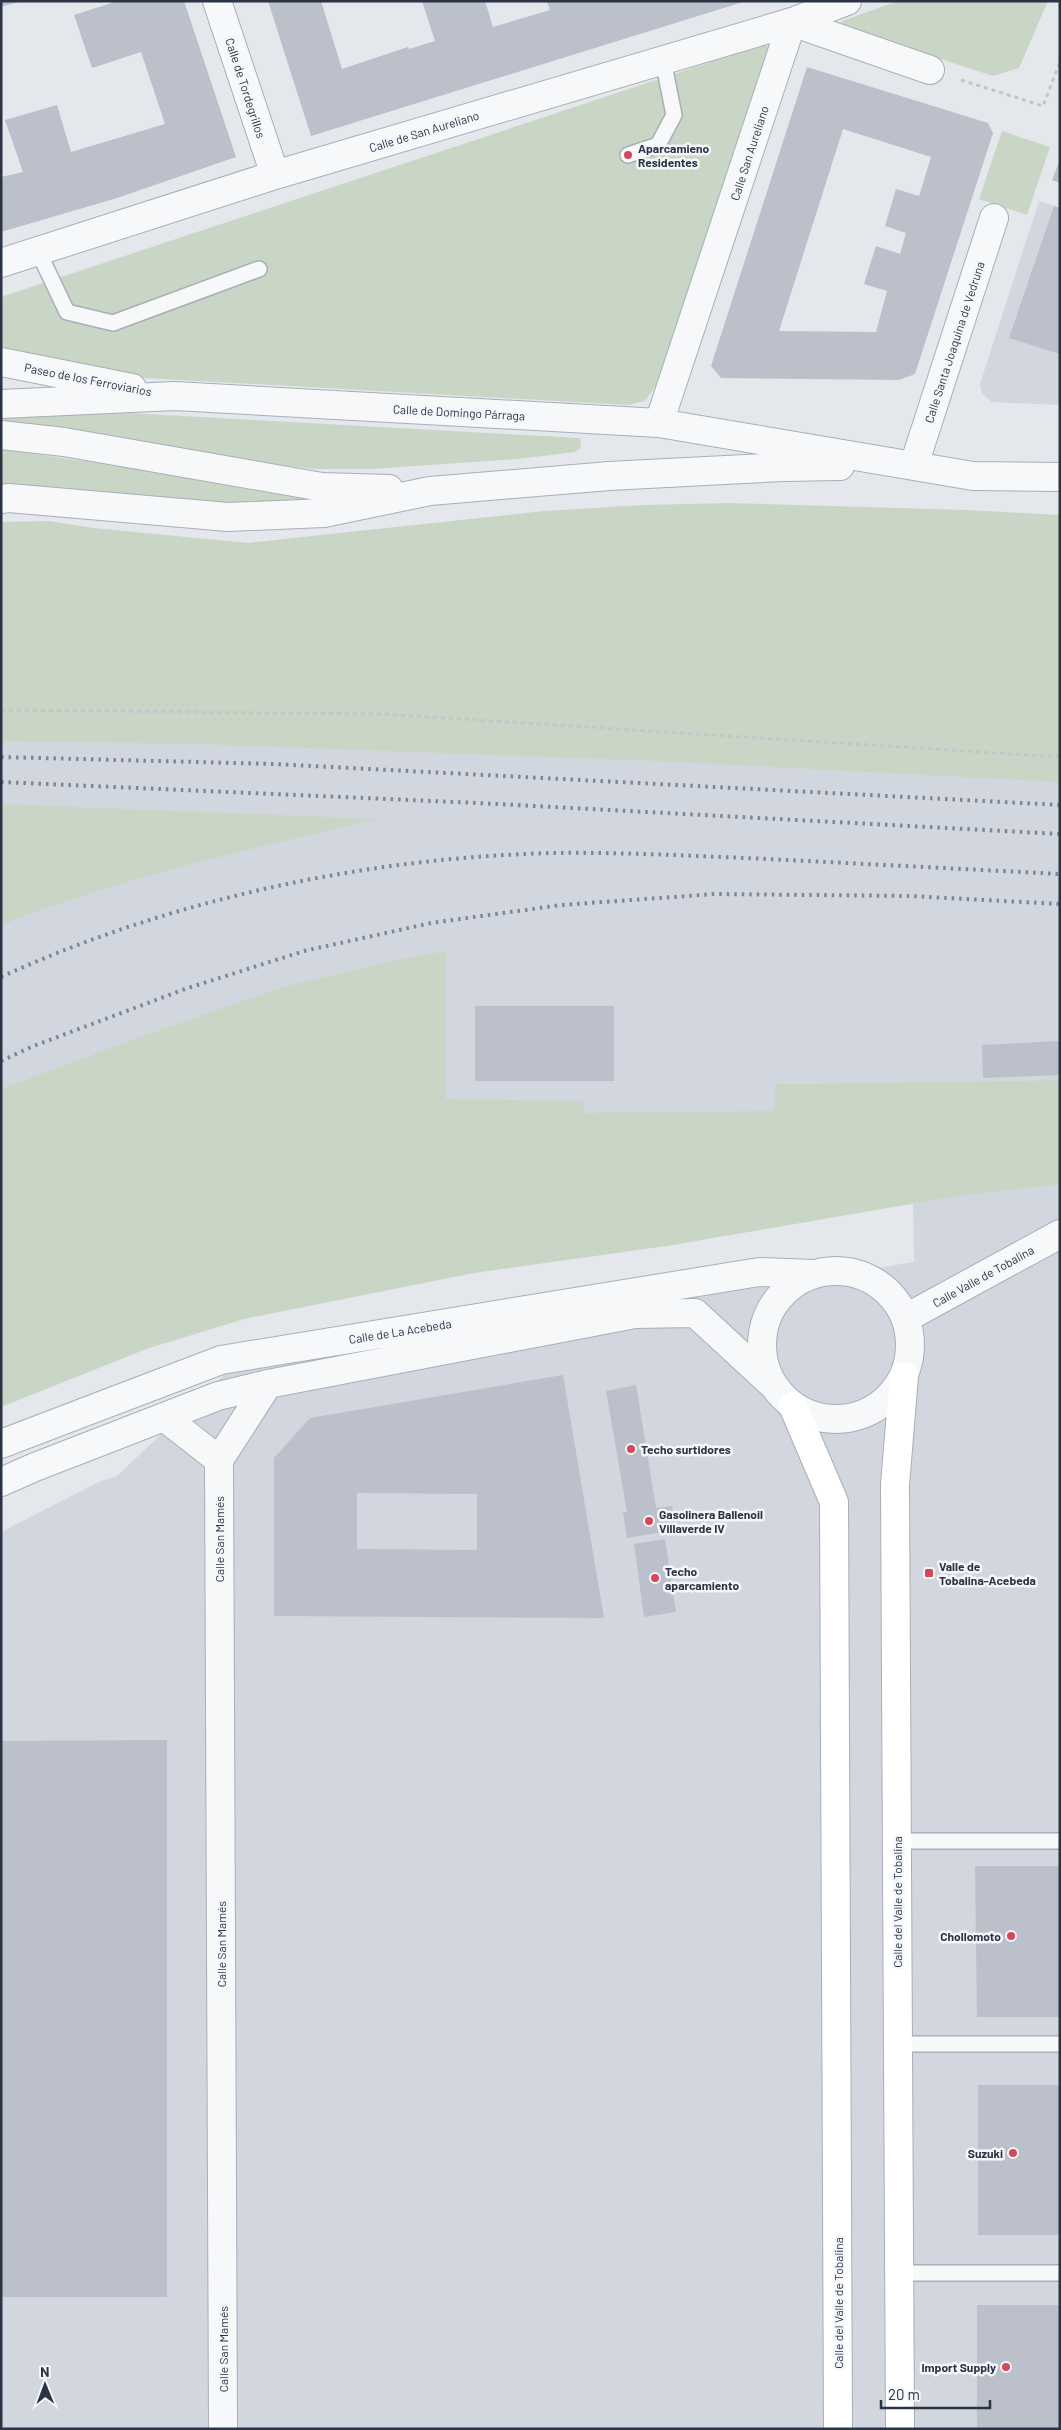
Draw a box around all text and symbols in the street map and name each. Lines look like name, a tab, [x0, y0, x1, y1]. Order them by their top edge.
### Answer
street label: Calle de Tordegrillos	[223, 36, 269, 140]
street label: Calle San Aureliano	[727, 104, 771, 202]
street label: Calle de San Aureliano	[367, 108, 481, 154]
place label: Aparcamieno Residentes	[638, 141, 710, 169]
marker: Aparcamieno Residentes	[622, 149, 634, 161]
street label: Calle Santa Joaquina de Vedruna	[921, 259, 987, 425]
street label: Paseo de los Ferroviarios	[23, 360, 153, 398]
street label: Calle de Domingo Párraga	[393, 402, 525, 422]
street label: Calle Valle de Tobalina	[930, 1242, 1036, 1310]
street label: Calle de La Acebeda	[348, 1316, 452, 1346]
place label: Techo surtidores	[641, 1442, 731, 1456]
marker: Techo surtidores	[625, 1443, 637, 1455]
street label: Calle San Mamés	[212, 1496, 226, 1582]
place label: Gasolinera Ballenoil Villaverde IV	[659, 1507, 763, 1535]
marker: Gasolinera Ballenoil Villaverde IV	[643, 1515, 655, 1527]
place label: Valle de Tobalina-Acebeda	[939, 1559, 1036, 1587]
place label: Techo aparcamiento	[665, 1564, 739, 1592]
marker: Valle de Tobalina-Acebeda	[923, 1567, 935, 1579]
marker: Techo aparcamiento	[649, 1572, 661, 1584]
street label: Calle del Valle de Tobalina	[890, 1836, 904, 1968]
street label: Calle San Mamés	[214, 1901, 228, 1987]
place label: Chollomoto	[940, 1929, 1001, 1943]
marker: Chollomoto	[1005, 1930, 1017, 1942]
place label: Suzuki	[968, 2146, 1003, 2160]
marker: Suzuki	[1007, 2147, 1019, 2159]
street label: Calle del Valle de Tobalina	[831, 2237, 845, 2369]
street label: Calle San Mamés	[216, 2306, 230, 2392]
north arrow	[20, 2360, 70, 2410]
place label: Import Supply	[921, 2360, 996, 2374]
marker: Import Supply	[1000, 2361, 1012, 2373]
text: N	[40, 2363, 50, 2380]
scale bar	[881, 2378, 990, 2410]
text: 20 m	[888, 2385, 920, 2403]

